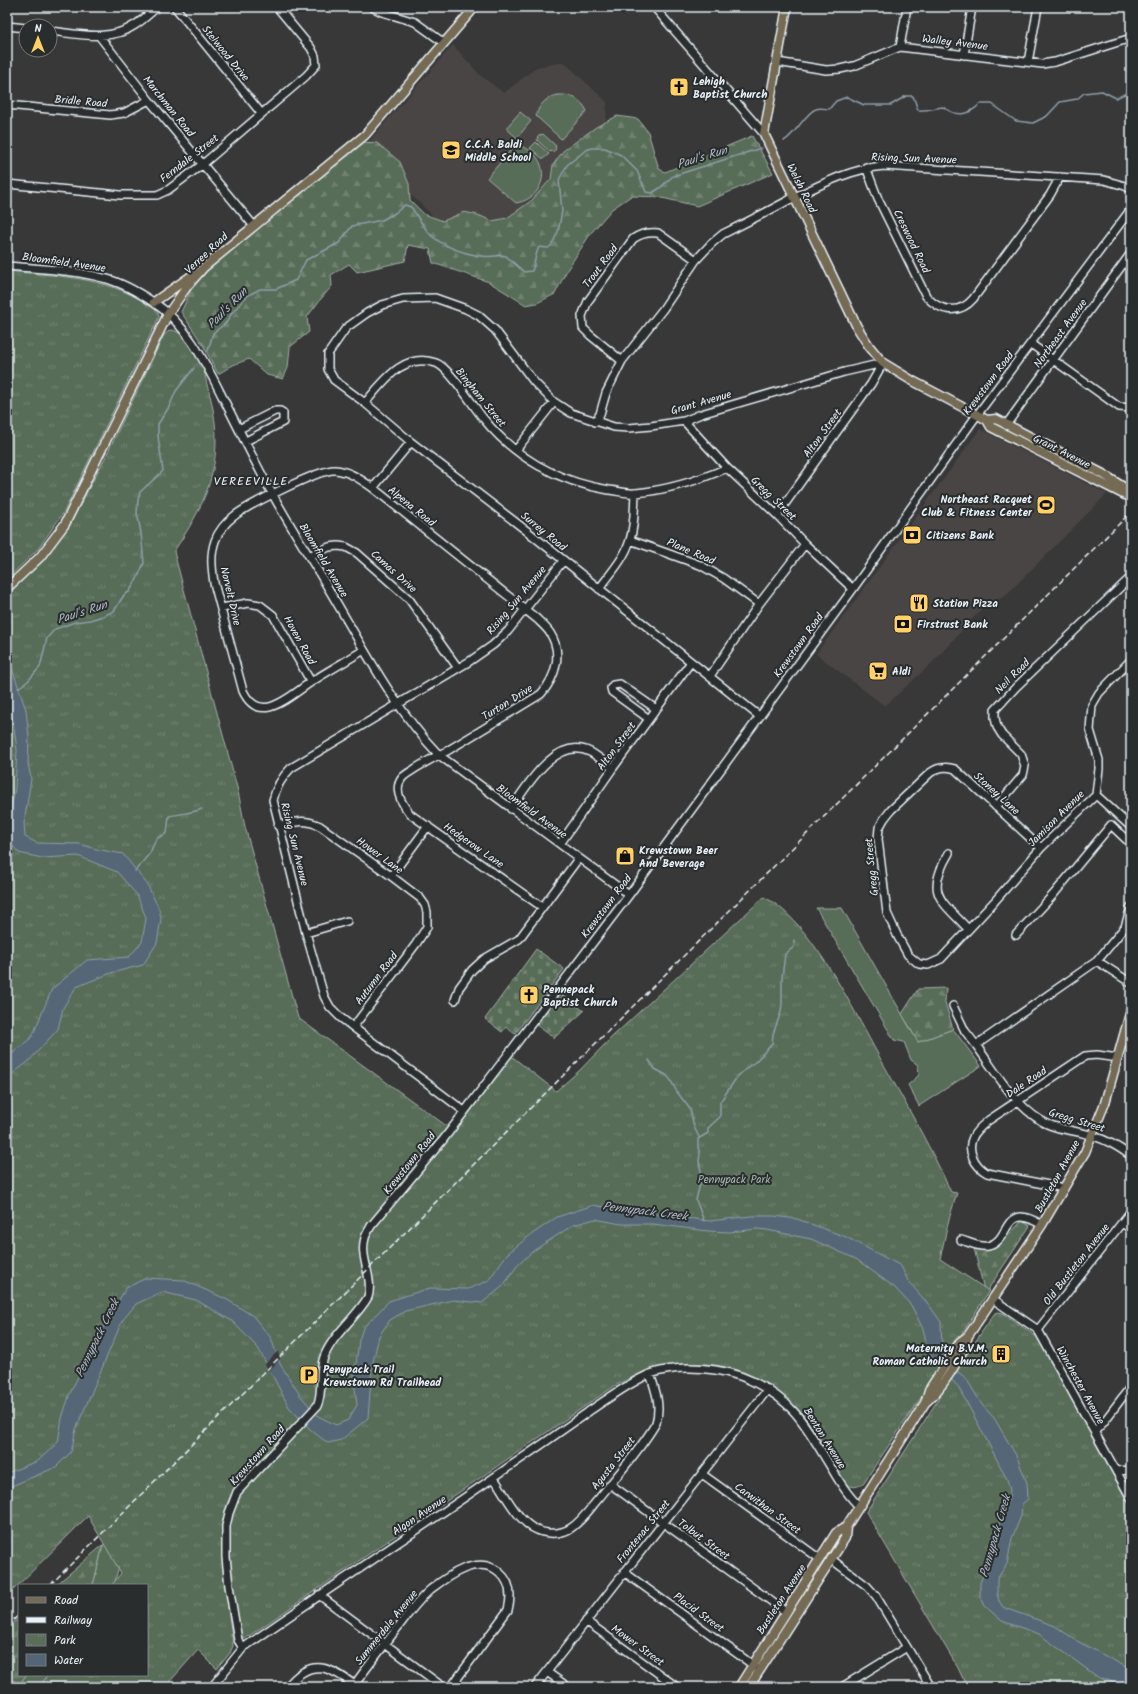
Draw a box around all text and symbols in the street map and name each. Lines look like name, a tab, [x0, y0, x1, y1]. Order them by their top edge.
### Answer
north arrow	[18, 18, 58, 58]
text: N	[35, 20, 42, 38]
street label: Stelwood Drive	[197, 22, 254, 86]
street label: Walley Avenue	[921, 30, 989, 56]
street label: Marchman Road	[138, 72, 199, 142]
place label: Lehigh Baptist Church	[693, 73, 767, 104]
church icon: Lehigh Baptist Church	[668, 76, 690, 98]
street label: Bridle Road	[54, 91, 109, 113]
street label: Ferndale Street	[156, 129, 224, 188]
place label: C.C.A. Baldi Middle School	[465, 136, 531, 167]
school or university icon: C.C.A. Baldi Middle School	[440, 139, 462, 161]
water label: Paul's Run	[675, 140, 731, 174]
street label: Rising Sun Avenue	[871, 149, 957, 169]
street label: Welsh Road	[781, 161, 821, 217]
street label: Creswood Road	[888, 206, 935, 277]
street label: Verree Road	[181, 228, 233, 279]
street label: Trout Road	[578, 241, 623, 292]
street label: Bloomfield Avenue	[21, 248, 107, 278]
water label: Paul's Run	[203, 282, 253, 334]
street label: Northeast Avenue	[1029, 295, 1092, 372]
street label: Krewstown Road	[959, 347, 1019, 419]
street label: Bingham Street	[450, 364, 511, 432]
street label: Grant Avenue	[669, 386, 734, 420]
street label: Alton Street	[799, 405, 847, 462]
street label: Grant Avenue	[1030, 430, 1093, 474]
district label: VEREEVILLE	[214, 472, 288, 491]
street label: Gregg Street	[746, 472, 801, 526]
street label: Alpena Road	[384, 482, 440, 532]
place label: Northeast Racquet Club & Fitness Center	[921, 491, 1033, 522]
sports icon: Northeast Racquet Club & Fitness Center	[1035, 494, 1057, 516]
street label: Surrey Road	[516, 507, 571, 556]
street label: Bloomfield Avenue	[294, 520, 353, 601]
bank icon: Citizens Bank	[901, 524, 923, 546]
place label: Citizens Bank	[926, 527, 994, 545]
street label: Plane Road	[664, 534, 718, 570]
street label: Camas Drive	[366, 546, 421, 598]
street label: Rising Sun Avenue	[482, 562, 551, 639]
street label: Norvelt Drive	[215, 565, 246, 628]
restaurant icon: Station Pizza	[908, 592, 930, 614]
water label: Paul's Run	[55, 595, 111, 629]
place label: Station Pizza	[933, 595, 998, 613]
street label: Krewstown Road	[769, 609, 829, 682]
street label: Hoven Road	[278, 612, 320, 669]
bank icon: Firstrust Bank	[892, 613, 914, 635]
place label: Firstrust Bank	[917, 616, 988, 634]
street label: Neil Road	[991, 654, 1035, 699]
supermarket icon: Aldi	[867, 660, 889, 682]
place label: Aldi	[892, 663, 912, 681]
street label: Turton Drive	[478, 680, 537, 726]
street label: Alton Street	[593, 718, 641, 775]
street label: Stoney Lane	[969, 768, 1024, 820]
street label: Bloomfield Avenue	[492, 780, 571, 844]
street label: Jamison Avenue	[1024, 786, 1089, 851]
street label: Rising Sun Avenue	[275, 801, 313, 888]
street label: Hedgerow Lane	[439, 818, 507, 873]
street label: Hower Lane	[352, 832, 407, 879]
street label: Gregg Street	[860, 836, 884, 897]
place label: Krewstown Beer And Beverage	[639, 842, 719, 873]
shop icon: Krewstown Beer And Beverage	[614, 845, 636, 867]
street label: Krewstown Road	[577, 870, 637, 942]
street label: Autumn Road	[351, 948, 403, 1009]
place label: Pennepack Baptist Church	[543, 981, 617, 1012]
church icon: Pennepack Baptist Church	[518, 984, 540, 1006]
street label: Dale Road	[1002, 1062, 1051, 1103]
street label: Gregg Street	[1046, 1104, 1108, 1138]
street label: Krewstown Road	[379, 1128, 441, 1199]
street label: Bustleton Avenue	[1030, 1137, 1085, 1216]
park label: Pennypack Park	[698, 1171, 771, 1189]
water label: Pennypack Creek	[602, 1197, 691, 1226]
street label: Old Bustleton Avenue	[1039, 1220, 1115, 1310]
water label: Pennypack Creek	[70, 1294, 126, 1381]
place label: Maternity B.V.M. Roman Catholic Church	[873, 1340, 987, 1371]
building icon: Maternity B.V.M. Roman Catholic Church	[990, 1343, 1012, 1365]
street label: Winchester Avenue	[1051, 1343, 1109, 1428]
place label: Penypack Trail Krewstown Rd Trailhead	[323, 1361, 442, 1392]
parking icon: Penypack Trail Krewstown Rd Trailhead	[298, 1364, 320, 1386]
street label: Benton Avenue	[798, 1404, 850, 1473]
street label: Krewstown Road	[226, 1421, 290, 1490]
street label: Agusta Street	[587, 1432, 641, 1494]
street label: Carwithan Street	[730, 1478, 805, 1540]
water label: Pennypack Creek	[975, 1490, 1017, 1580]
street label: Algon Avenue	[389, 1491, 450, 1541]
street label: Frontenac Street	[612, 1495, 676, 1567]
street label: Tolbut Street	[673, 1515, 734, 1566]
street label: Bustleton Avenue	[752, 1561, 811, 1638]
legend	[18, 1584, 148, 1676]
street label: Summerdale Avenue	[351, 1586, 423, 1669]
street label: Placid Street	[669, 1588, 728, 1638]
text: Road	[54, 1591, 79, 1610]
text: Railway	[54, 1611, 92, 1630]
street label: Mower Street	[607, 1620, 668, 1672]
text: Park	[54, 1631, 76, 1650]
text: Water	[54, 1651, 84, 1670]

